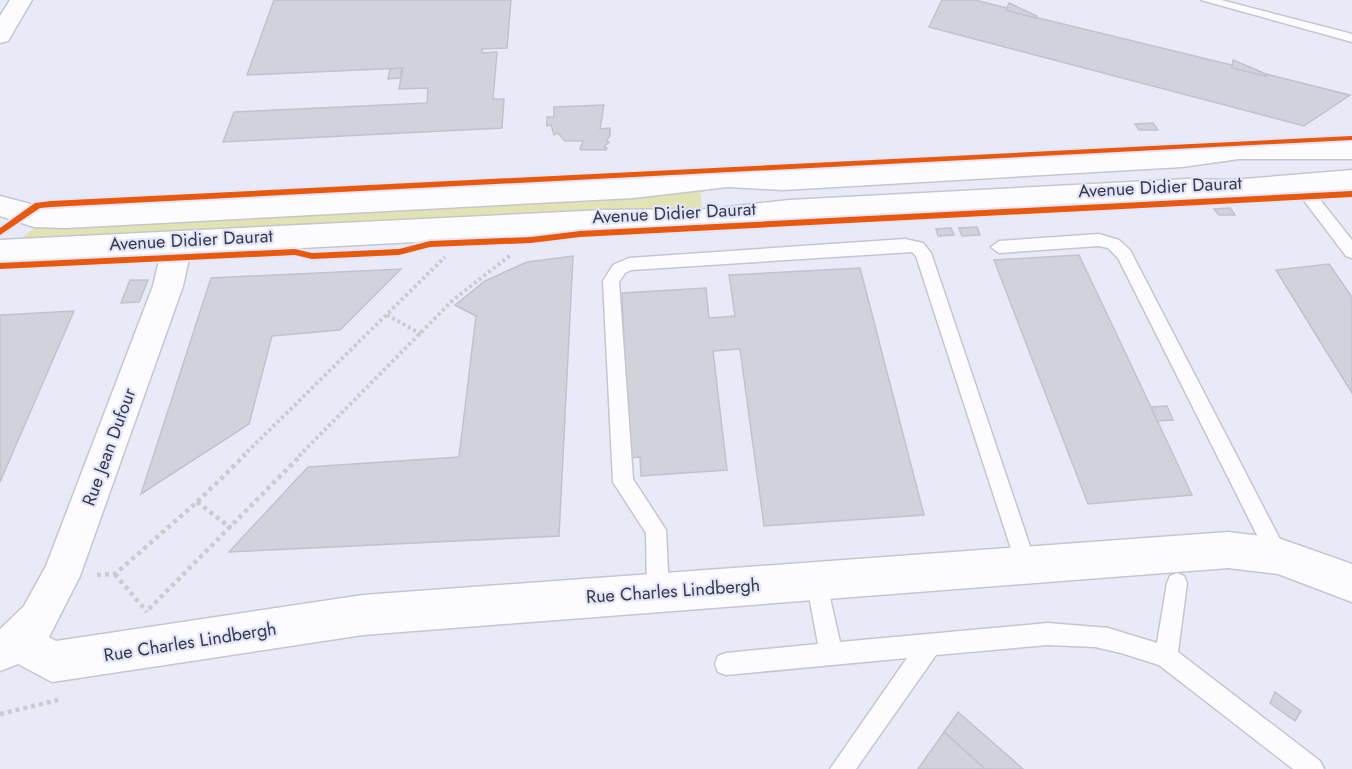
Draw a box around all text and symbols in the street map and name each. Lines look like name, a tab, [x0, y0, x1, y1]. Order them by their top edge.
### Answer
street label: Avenue Didier Daurat	[1078, 170, 1243, 204]
street label: Avenue Didier Daurat	[592, 196, 757, 230]
street label: Avenue Didier Daurat	[109, 223, 274, 257]
street label: Rue Jean Dufour	[76, 384, 143, 510]
street label: Rue Charles Lindbergh	[585, 572, 761, 610]
street label: Rue Charles Lindbergh	[102, 616, 278, 668]

